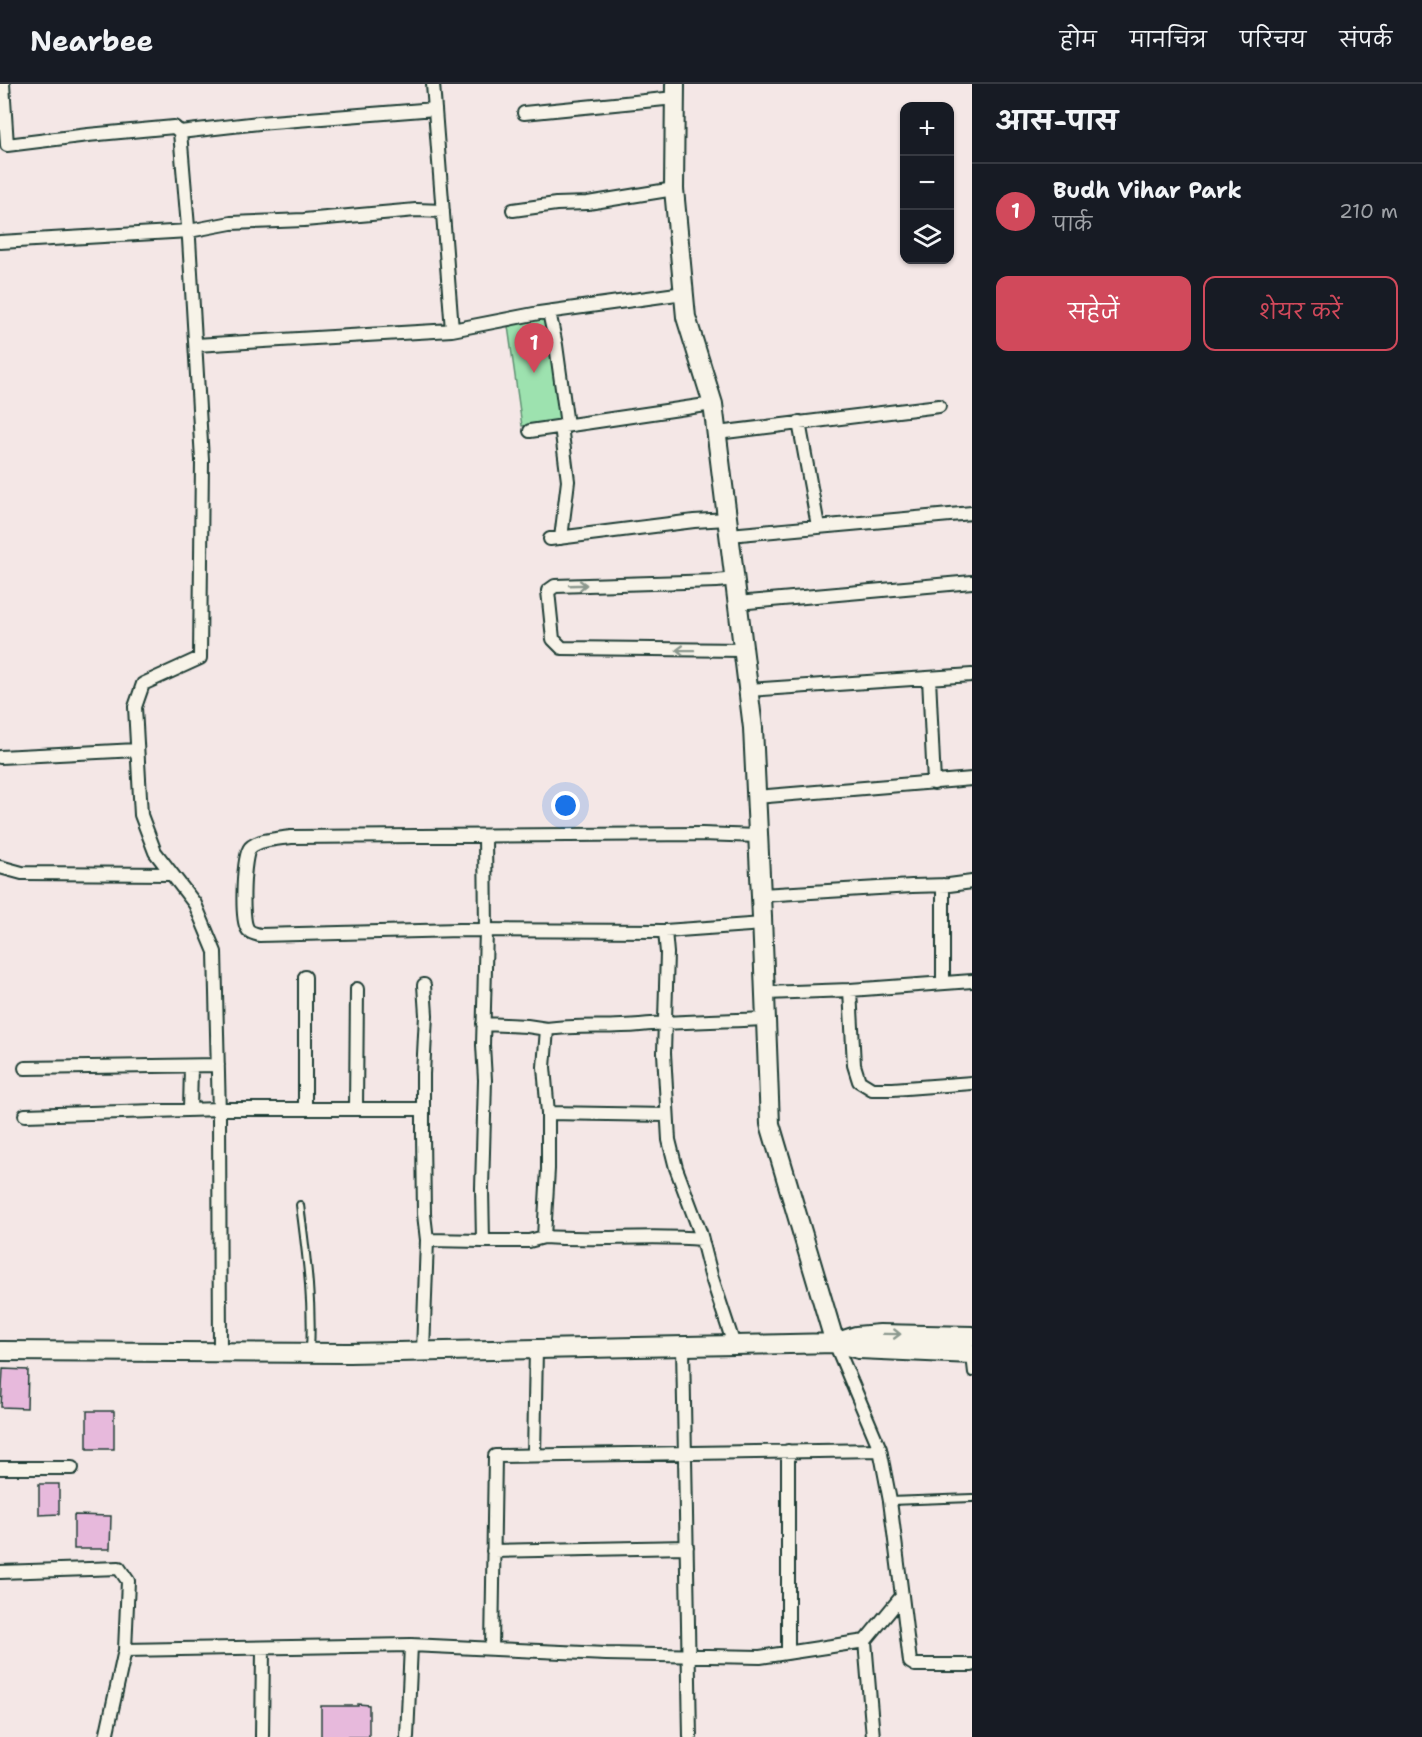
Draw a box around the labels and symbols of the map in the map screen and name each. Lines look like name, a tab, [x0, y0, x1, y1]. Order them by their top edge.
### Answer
pin: 1	[514, 324, 554, 373]
one-way arrow	[568, 580, 588, 591]
one-way arrow	[675, 644, 695, 656]
your location	[551, 791, 580, 820]
one-way arrow	[882, 1329, 902, 1340]

